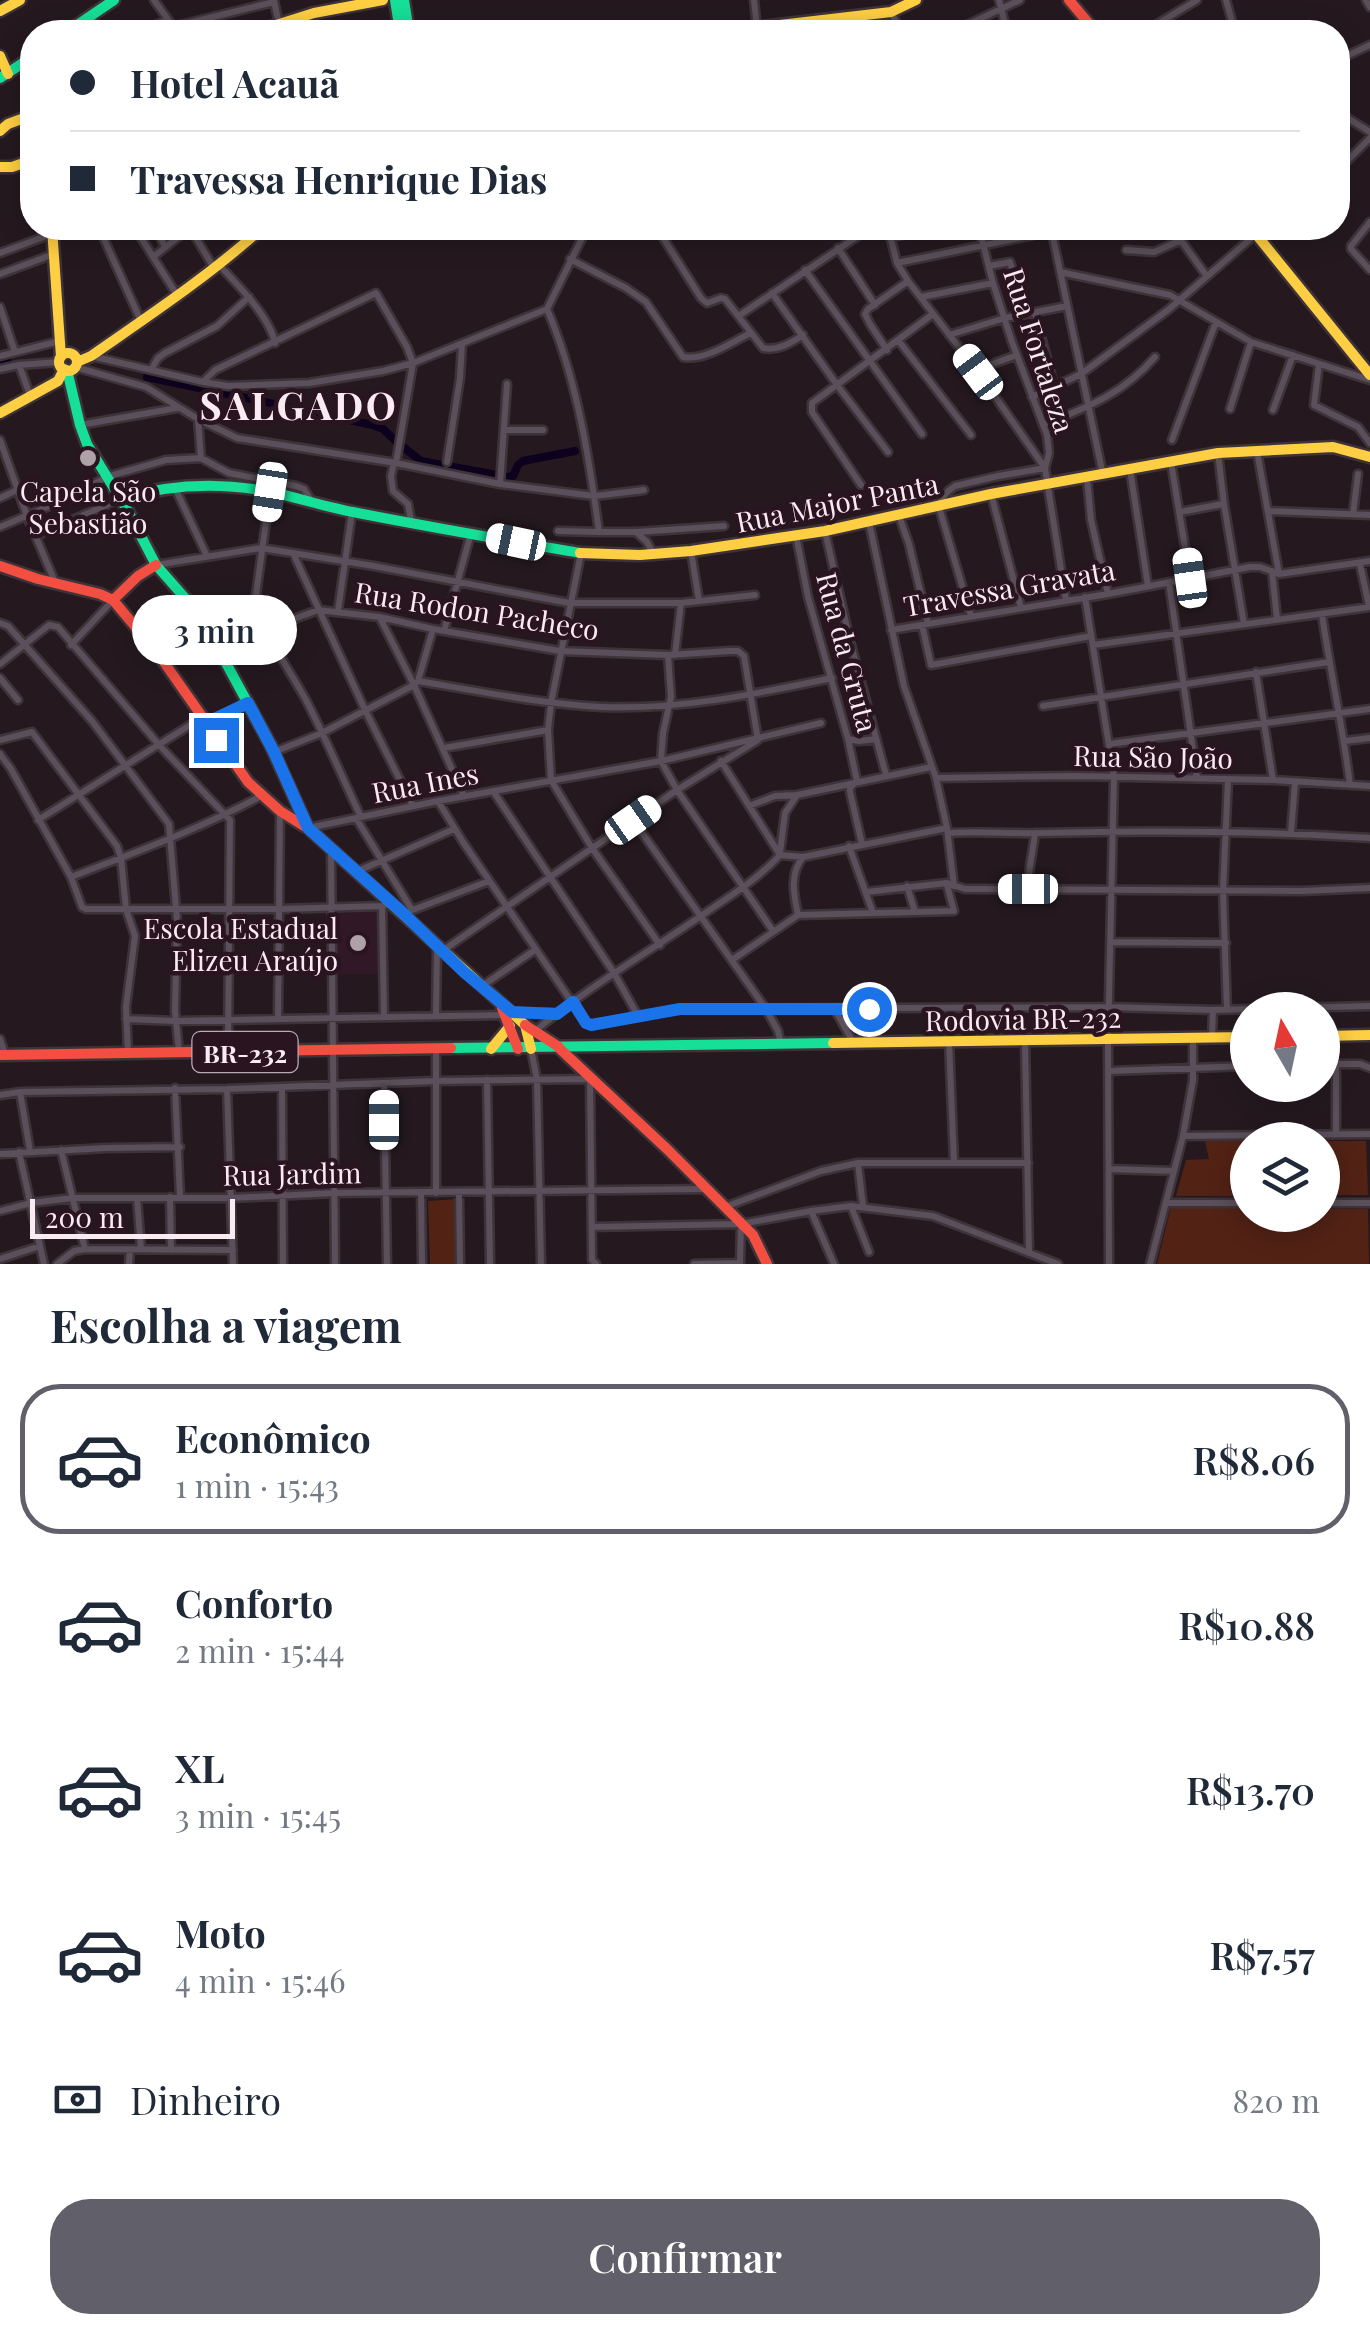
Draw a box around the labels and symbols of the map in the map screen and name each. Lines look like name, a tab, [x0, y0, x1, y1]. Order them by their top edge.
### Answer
street label: Rua Fortaleza	[996, 263, 1084, 437]
car	[948, 339, 1008, 405]
district label: SALGADO	[200, 379, 398, 430]
marker: Capela São Sebastião	[77, 447, 99, 469]
car	[250, 460, 290, 524]
street label: Rua Major Panta	[733, 464, 941, 540]
place label: Capela São Sebastião	[20, 472, 156, 541]
car	[484, 521, 548, 563]
car	[1171, 546, 1209, 610]
street label: Travessa Gravata	[900, 550, 1118, 624]
street label: Rua da Gruta	[809, 568, 887, 736]
street label: Rua Rodon Pacheco	[352, 572, 602, 648]
callout: 3 min	[134, 595, 298, 665]
route end	[194, 718, 239, 763]
street label: Rua São João	[1073, 736, 1233, 776]
street label: Rua Ines	[369, 754, 481, 810]
car	[600, 791, 666, 849]
car	[998, 874, 1058, 904]
place label: Escola Estadual Elizeu Araújo	[143, 909, 338, 978]
marker: Escola Estadual Elizeu Araújo	[347, 932, 369, 954]
route start	[847, 987, 892, 1032]
north arrow	[1230, 992, 1340, 1102]
street label: Rodovia BR-232	[925, 998, 1121, 1038]
road number: BR-232	[192, 1032, 298, 1072]
car	[369, 1090, 399, 1150]
street label: Rua Jardim	[222, 1153, 362, 1193]
scale bar	[30, 1194, 235, 1238]

